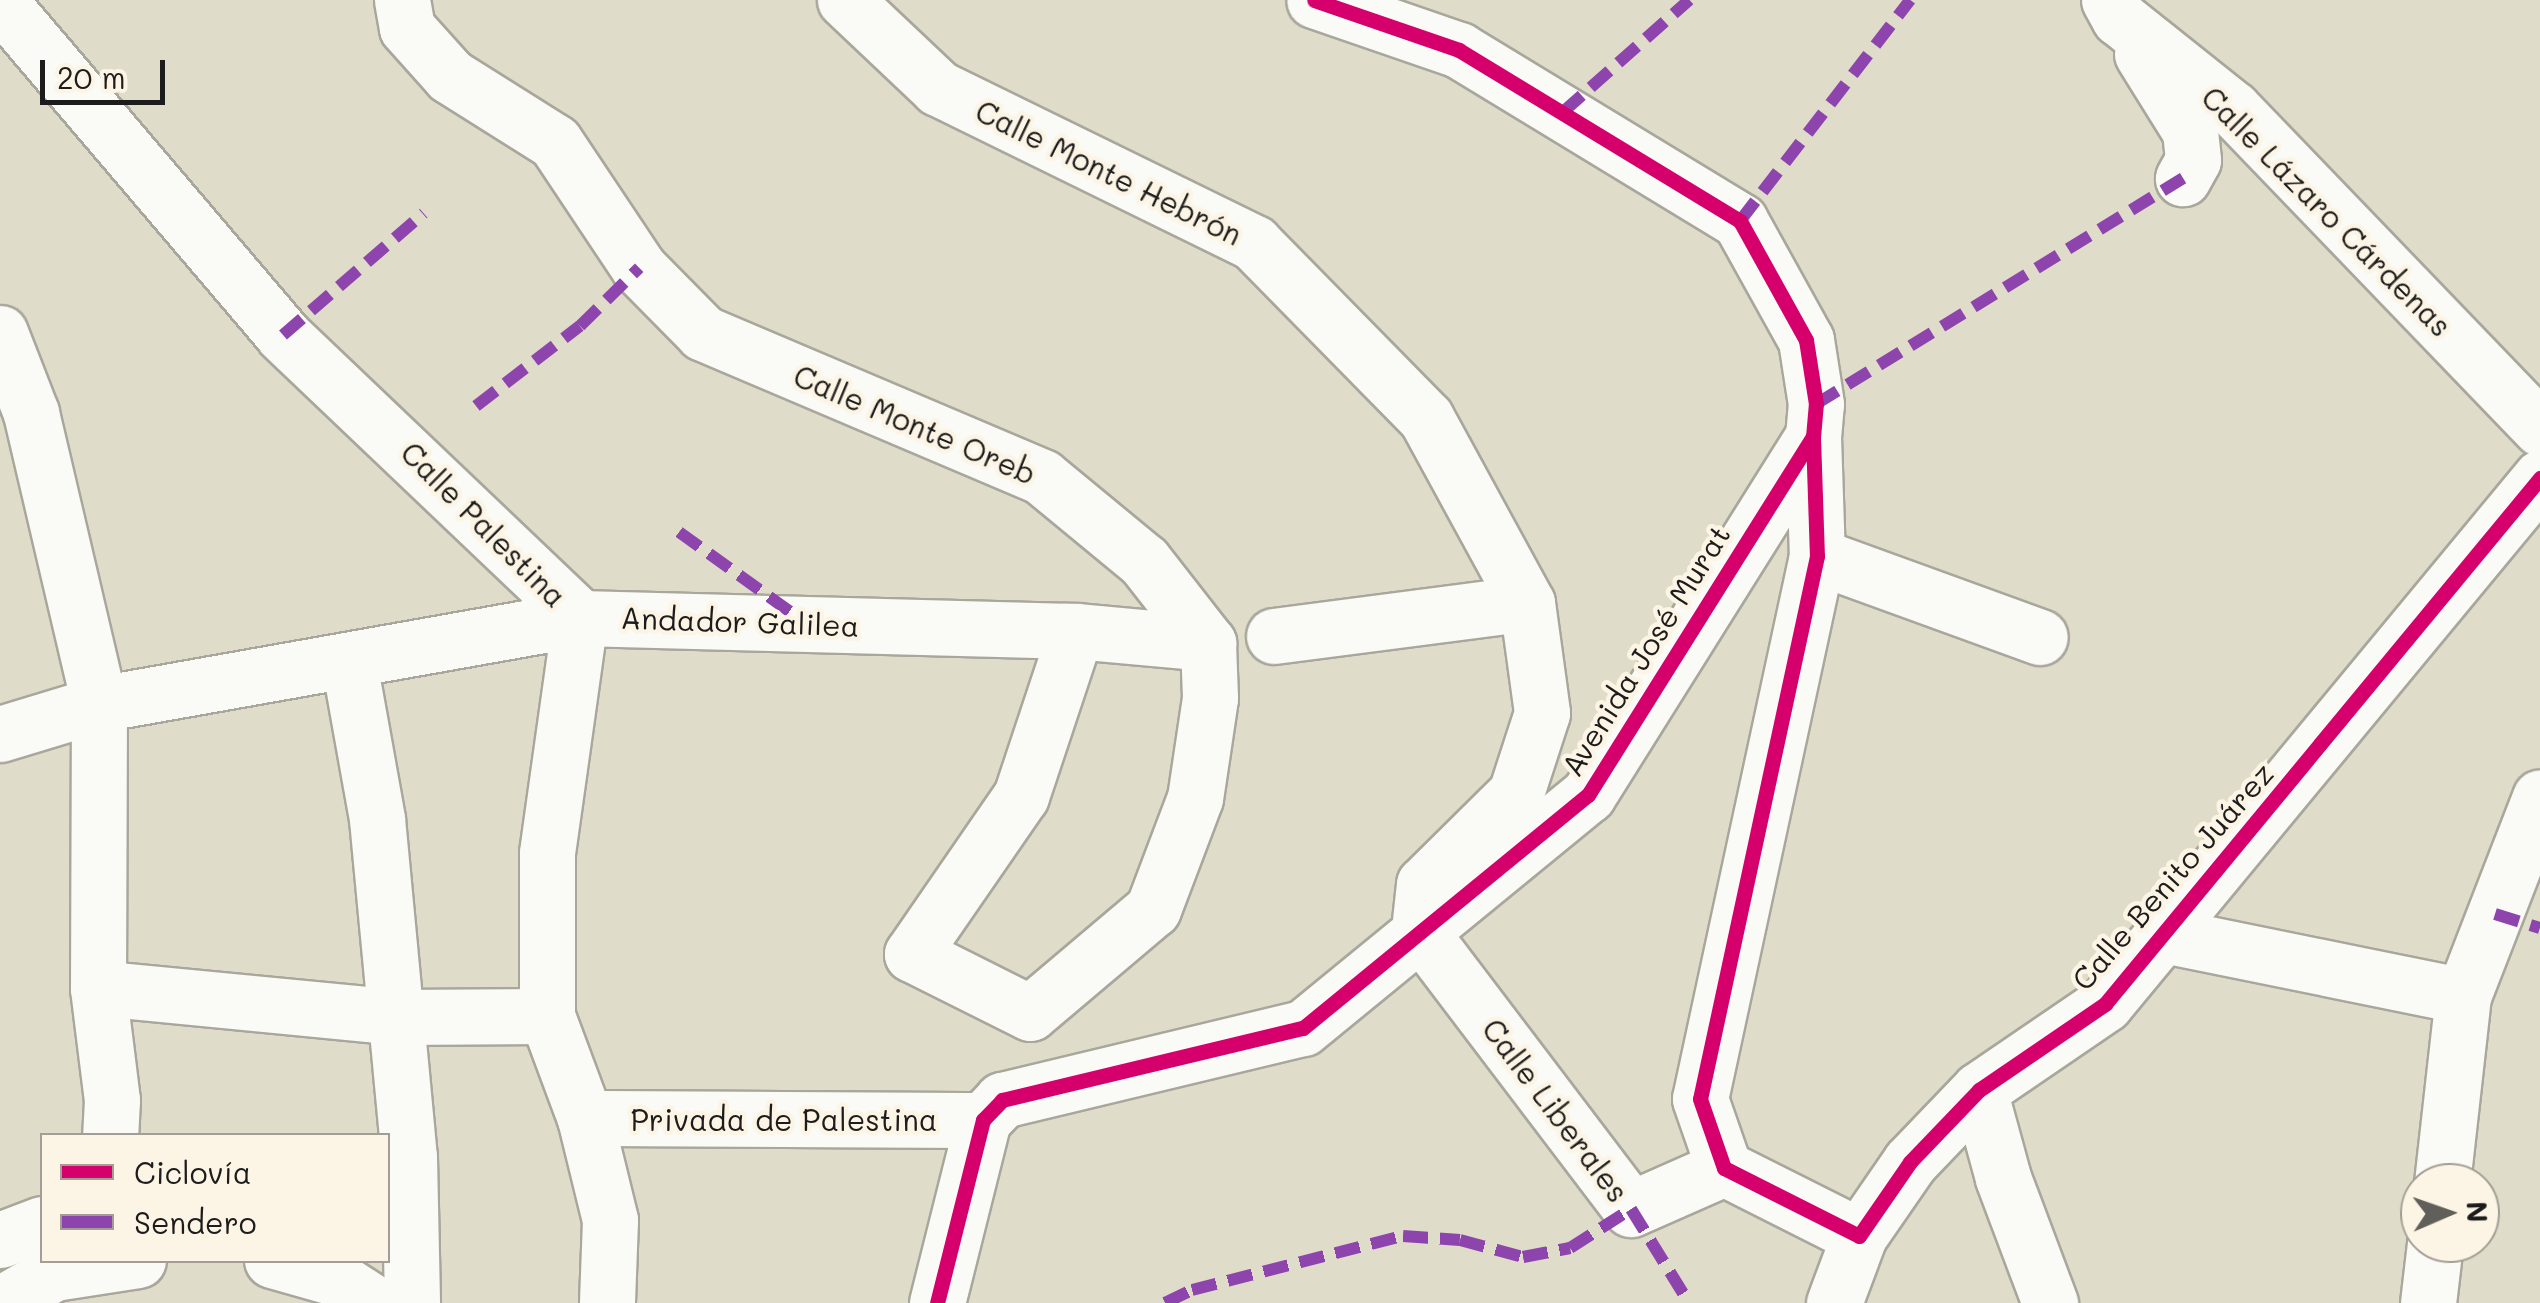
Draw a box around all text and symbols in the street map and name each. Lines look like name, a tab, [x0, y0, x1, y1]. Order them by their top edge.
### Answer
scale bar	[45, 40, 170, 102]
text: 20 m	[57, 57, 126, 97]
street label: Calle Lázaro Cárdenas	[2195, 79, 2459, 343]
street label: Calle Monte Hebrón	[970, 92, 1248, 252]
street label: Calle Monte Oreb	[789, 357, 1041, 491]
street label: Calle Palestina	[394, 434, 574, 614]
street label: Avenida José Murat	[1553, 518, 1737, 782]
street label: Andador Galilea	[620, 599, 860, 643]
street label: Calle Benito Juárez	[2064, 755, 2280, 997]
street label: Calle Liberales	[1475, 1011, 1637, 1209]
street label: Privada de Palestina	[630, 1101, 938, 1137]
legend	[40, 1133, 390, 1263]
text: Ciclovía	[134, 1152, 252, 1192]
north arrow	[2400, 1163, 2500, 1263]
text: N	[2460, 1201, 2496, 1223]
text: Sendero	[134, 1202, 257, 1242]

